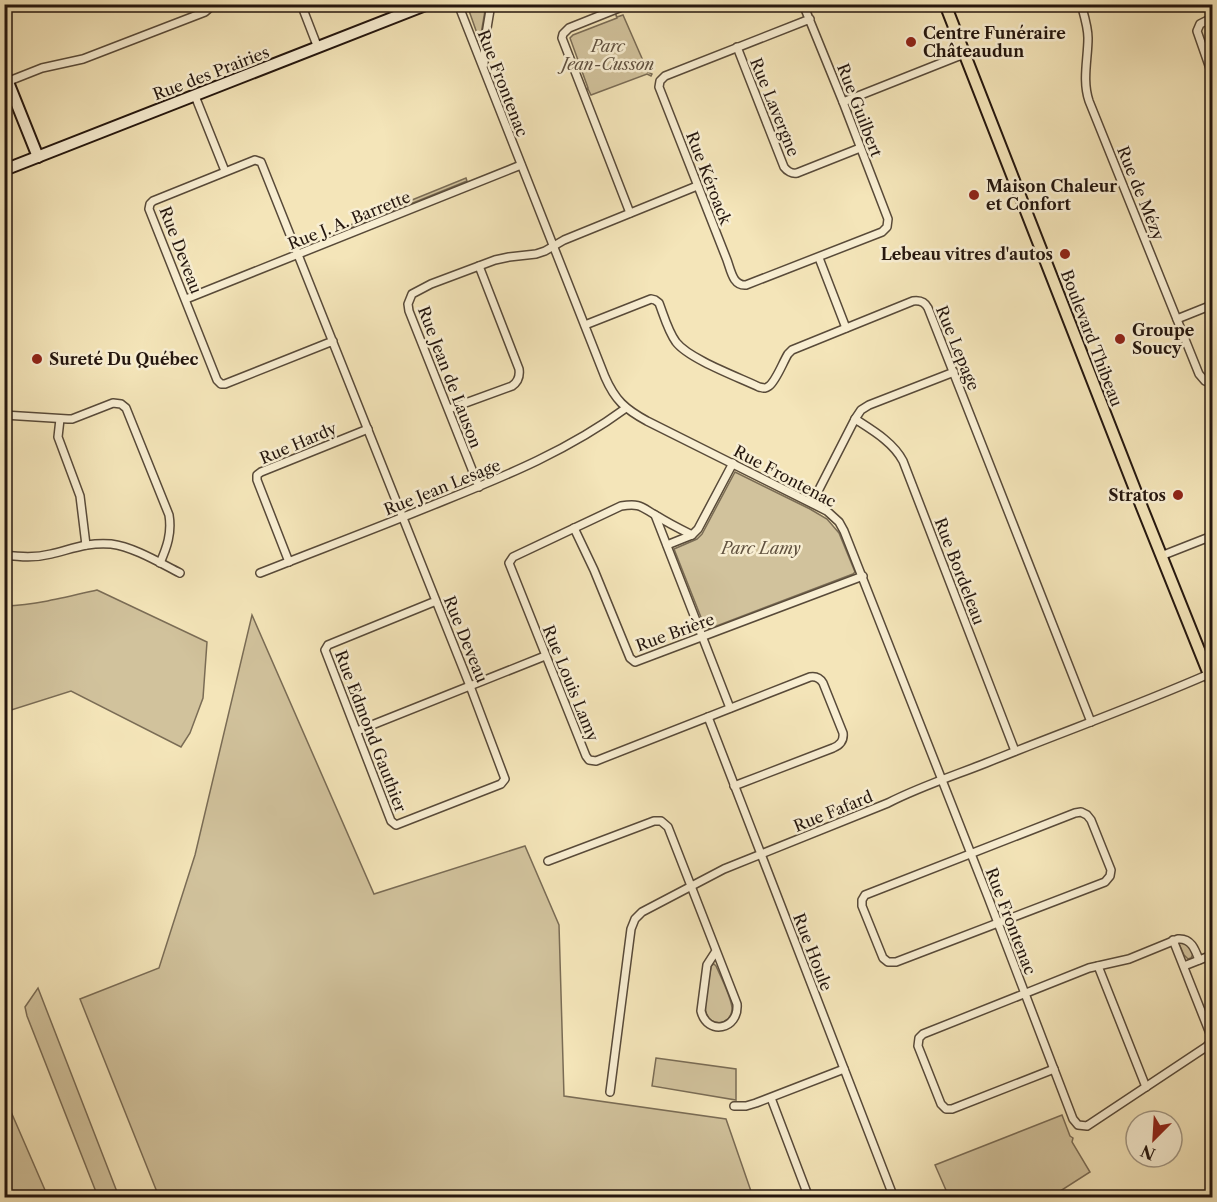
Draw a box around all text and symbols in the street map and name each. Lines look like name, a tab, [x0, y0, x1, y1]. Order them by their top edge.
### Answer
place label: Centre Funéraire Châteaudun	[923, 23, 1066, 61]
street label: Rue Frontenac	[473, 27, 533, 139]
marker: Centre Funéraire Châteaudun	[904, 35, 918, 49]
park label: Parc Jean-Cusson	[557, 36, 654, 74]
street label: Rue des Prairies	[150, 42, 272, 104]
street label: Rue Lavergne	[746, 55, 804, 159]
street label: Rue Guilbert	[833, 61, 887, 160]
street label: Rue Kéroack	[682, 129, 736, 228]
street label: Rue de Mézy	[1113, 143, 1169, 244]
place label: Maison Chaleur et Confort	[986, 176, 1117, 214]
street label: Rue J. A. Barrette	[285, 186, 413, 254]
marker: Maison Chaleur et Confort	[967, 188, 981, 202]
street label: Rue Deveau	[155, 204, 207, 297]
place label: Lebeau vitres d'autos	[881, 244, 1053, 264]
marker: Lebeau vitres d'autos	[1058, 247, 1072, 261]
street label: Boulevard Thibeau	[1057, 267, 1127, 409]
street label: Rue Jean de Lauson	[414, 303, 486, 451]
street label: Rue Lepage	[932, 303, 984, 393]
place label: Groupe Soucy	[1132, 320, 1195, 358]
marker: Groupe Soucy	[1113, 332, 1127, 346]
place label: Sureté Du Québec	[49, 349, 198, 369]
marker: Sureté Du Québec	[30, 352, 44, 366]
street label: Rue Hardy	[256, 417, 341, 468]
street label: Rue Frontenac	[730, 441, 840, 511]
street label: Rue Jean Lesage	[381, 454, 503, 520]
place label: Stratos	[1108, 485, 1166, 505]
marker: Stratos	[1171, 488, 1185, 502]
street label: Rue Bordeleau	[930, 515, 990, 627]
park label: Parc Lamy	[719, 538, 801, 558]
street label: Rue Deveau	[440, 593, 493, 685]
street label: Rue Brière	[633, 609, 717, 655]
street label: Rue Louis Lamy	[539, 622, 604, 745]
street label: Rue Edmond Gauthier	[331, 647, 411, 815]
street label: Rue Fafard	[791, 786, 876, 836]
street label: Rue Frontenac	[981, 865, 1041, 977]
street label: Rue Houle	[789, 910, 837, 994]
north arrow	[1124, 1109, 1184, 1169]
text: N	[1137, 1141, 1158, 1165]

